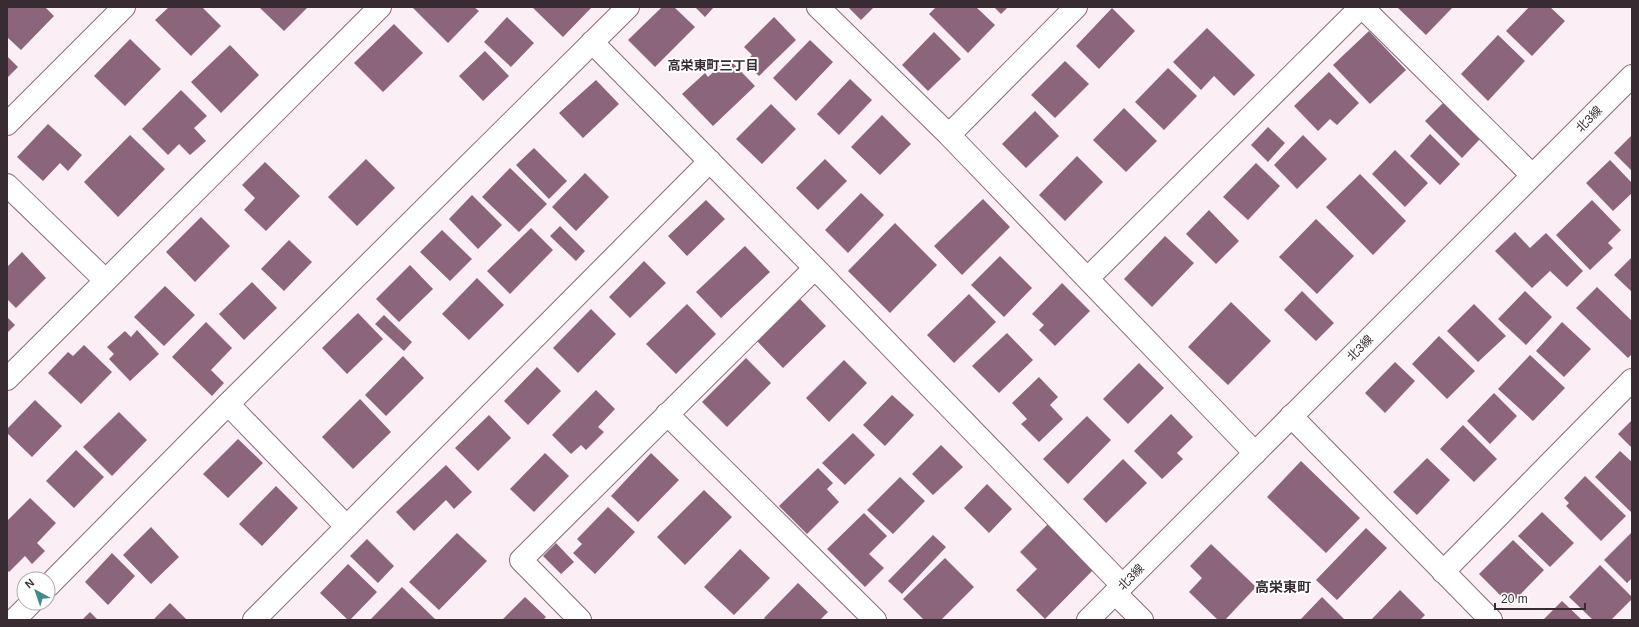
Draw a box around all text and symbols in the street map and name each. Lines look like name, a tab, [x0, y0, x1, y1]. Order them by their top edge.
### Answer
district label: 高栄東町三丁目	[667, 58, 759, 73]
street label: 北3線	[1573, 103, 1605, 135]
street label: 北3線	[1344, 332, 1376, 364]
street label: 北3線	[1115, 561, 1147, 593]
north arrow	[16, 571, 56, 611]
text: N	[23, 576, 37, 590]
district label: 高栄東町	[1255, 579, 1311, 595]
scale bar	[1495, 585, 1585, 611]
text: 20 m	[1501, 592, 1528, 606]

